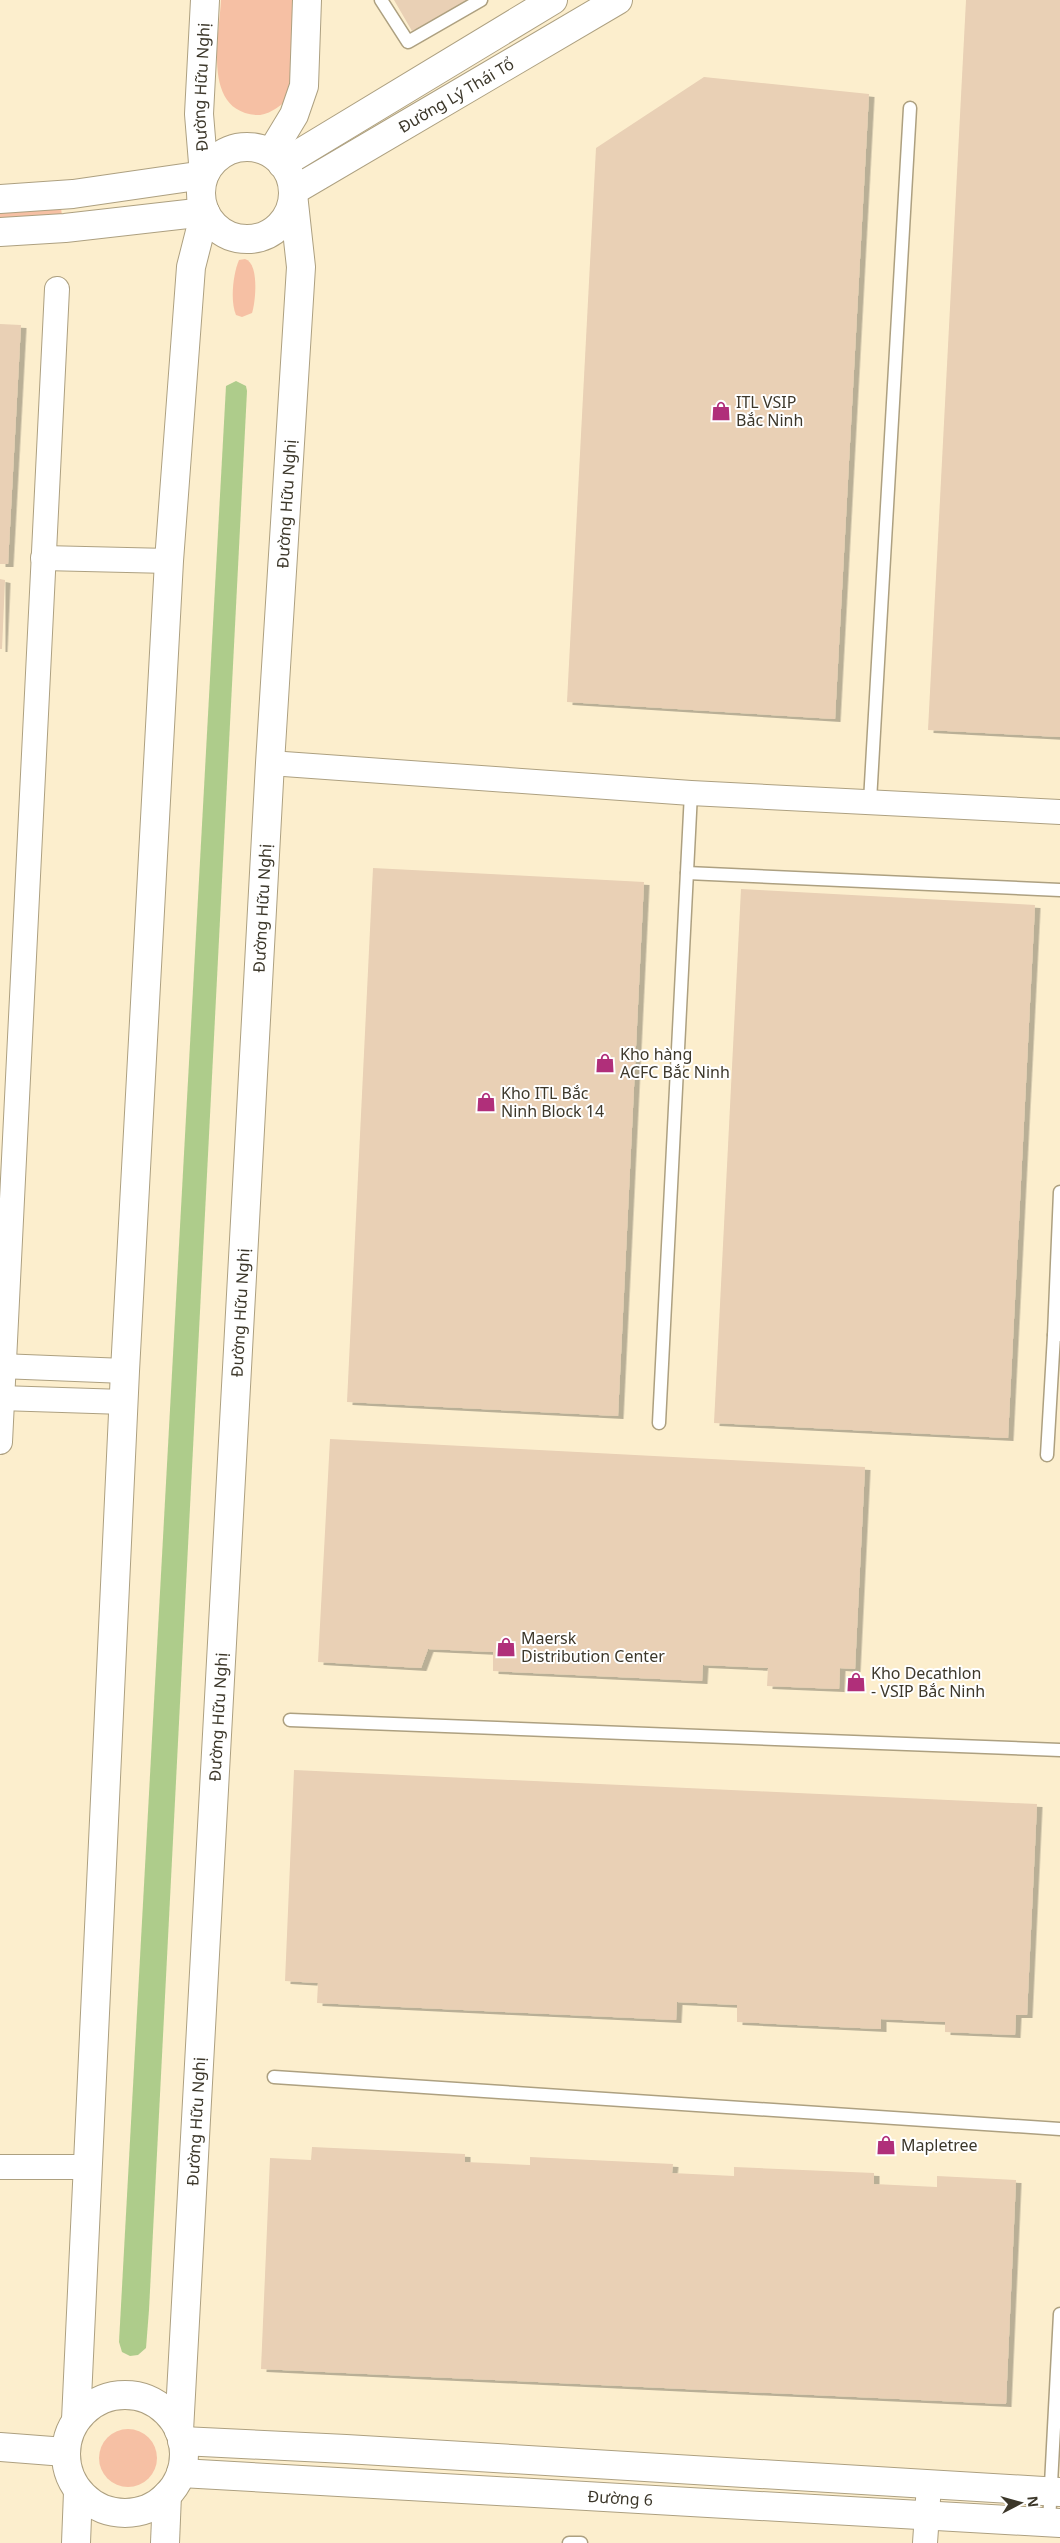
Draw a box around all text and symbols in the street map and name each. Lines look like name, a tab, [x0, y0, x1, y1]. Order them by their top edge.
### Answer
street label: Đường Hữu Nghị	[188, 22, 215, 152]
street label: Đường Lý Thái Tổ	[394, 53, 518, 138]
place label: ITL VSIP Bắc Ninh	[736, 391, 803, 431]
shop icon: ITL VSIP Bắc Ninh	[710, 400, 732, 422]
street label: Đường Hữu Nghị	[271, 439, 301, 569]
street label: Đường Hữu Nghị	[248, 843, 277, 973]
place label: Kho hàng ACFC Bắc Ninh	[620, 1043, 730, 1083]
shop icon: Kho hàng ACFC Bắc Ninh	[594, 1052, 616, 1074]
place label: Kho ITL Bắc Ninh Block 14	[501, 1082, 604, 1122]
shop icon: Kho ITL Bắc Ninh Block 14	[475, 1091, 497, 1113]
street label: Đường Hữu Nghị	[226, 1248, 255, 1378]
place label: Maersk Distribution Center	[521, 1627, 665, 1667]
shop icon: Maersk Distribution Center	[495, 1636, 517, 1658]
street label: Đường Hữu Nghị	[203, 1652, 232, 1782]
place label: Kho Decathlon - VSIP Bắc Ninh	[871, 1662, 985, 1702]
shop icon: Kho Decathlon - VSIP Bắc Ninh	[845, 1671, 867, 1693]
street label: Đường Hữu Nghị	[181, 2056, 210, 2186]
shop icon: Mapletree	[875, 2134, 897, 2156]
place label: Mapletree	[901, 2134, 978, 2156]
north arrow	[995, 2478, 1045, 2528]
street label: Đường 6	[587, 2485, 654, 2511]
text: N	[1023, 2495, 1043, 2508]

